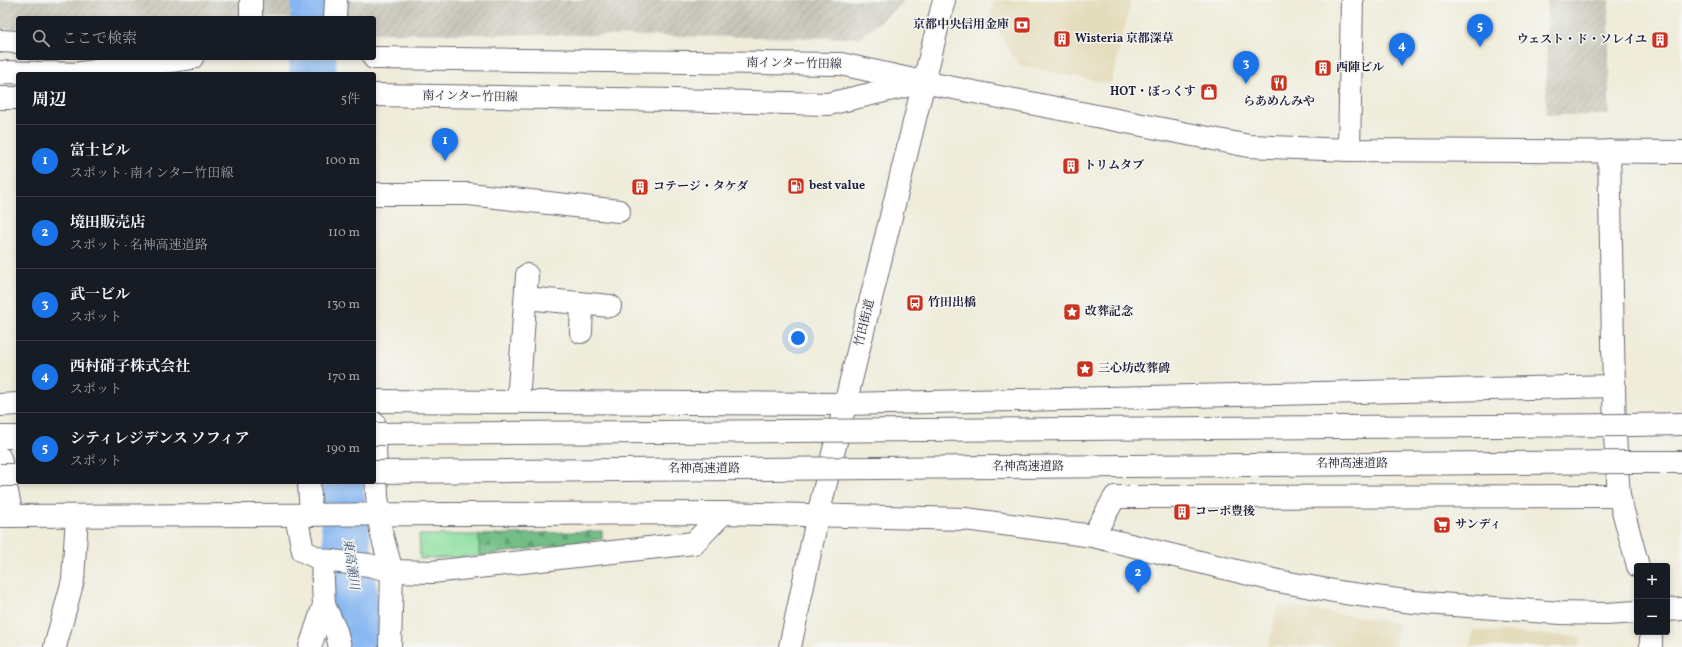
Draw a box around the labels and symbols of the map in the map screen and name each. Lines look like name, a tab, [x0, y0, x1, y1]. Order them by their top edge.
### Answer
pin: 5	[1467, 14, 1493, 47]
bank icon: 京都中央信用金庫	[1012, 15, 1032, 35]
place label: 京都中央信用金庫	[913, 17, 1009, 33]
building icon: Wisteria 京都深草	[1052, 29, 1072, 49]
building icon: ウェスト・ド・ソレイユ	[1650, 30, 1670, 50]
place label: Wisteria 京都深草	[1075, 31, 1174, 47]
place label: ウェスト・ド・ソレイユ	[1517, 32, 1647, 48]
pin: 4	[1389, 33, 1415, 66]
pin: 3	[1233, 51, 1259, 84]
street label: 南インター竹田線	[746, 55, 842, 73]
building icon: 西陣ビル	[1313, 58, 1333, 78]
place label: 西陣ビル	[1336, 60, 1384, 76]
restaurant icon: らあめんみや	[1269, 73, 1289, 93]
shop icon: HOT・ぼっくす	[1199, 82, 1219, 102]
place label: HOT・ぼっくす	[1110, 84, 1196, 100]
street label: 南インター竹田線	[422, 88, 518, 106]
place label: らあめんみや	[1243, 94, 1315, 110]
pin: 1	[432, 128, 458, 161]
building icon: トリムタブ	[1061, 156, 1081, 176]
place label: トリムタブ	[1084, 158, 1144, 174]
fuel station icon: best value	[786, 176, 806, 196]
building icon: コテージ・タケダ	[630, 177, 650, 197]
place label: best value	[809, 178, 865, 194]
place label: コテージ・タケダ	[653, 179, 748, 195]
bus stop icon: 竹田出橋	[905, 293, 925, 313]
place label: 竹田出橋	[928, 295, 976, 311]
street label: 竹田街道	[851, 298, 879, 348]
place icon: 改葬記念	[1062, 302, 1082, 322]
place label: 改葬記念	[1085, 304, 1133, 320]
your location	[788, 328, 808, 348]
place icon: 三心坊改葬碑	[1075, 359, 1095, 379]
place label: 三心坊改葬碑	[1098, 361, 1170, 377]
street label: 名神高速道路	[1316, 456, 1388, 472]
street label: 名神高速道路	[992, 459, 1064, 475]
street label: 名神高速道路	[668, 461, 740, 477]
building icon: コーポ豊後	[1172, 502, 1192, 522]
place label: コーポ豊後	[1195, 504, 1255, 520]
supermarket icon: サンディ	[1432, 515, 1452, 535]
place label: サンディ	[1455, 517, 1501, 533]
water label: 東高瀬川	[337, 537, 363, 593]
pin: 2	[1125, 560, 1151, 593]

